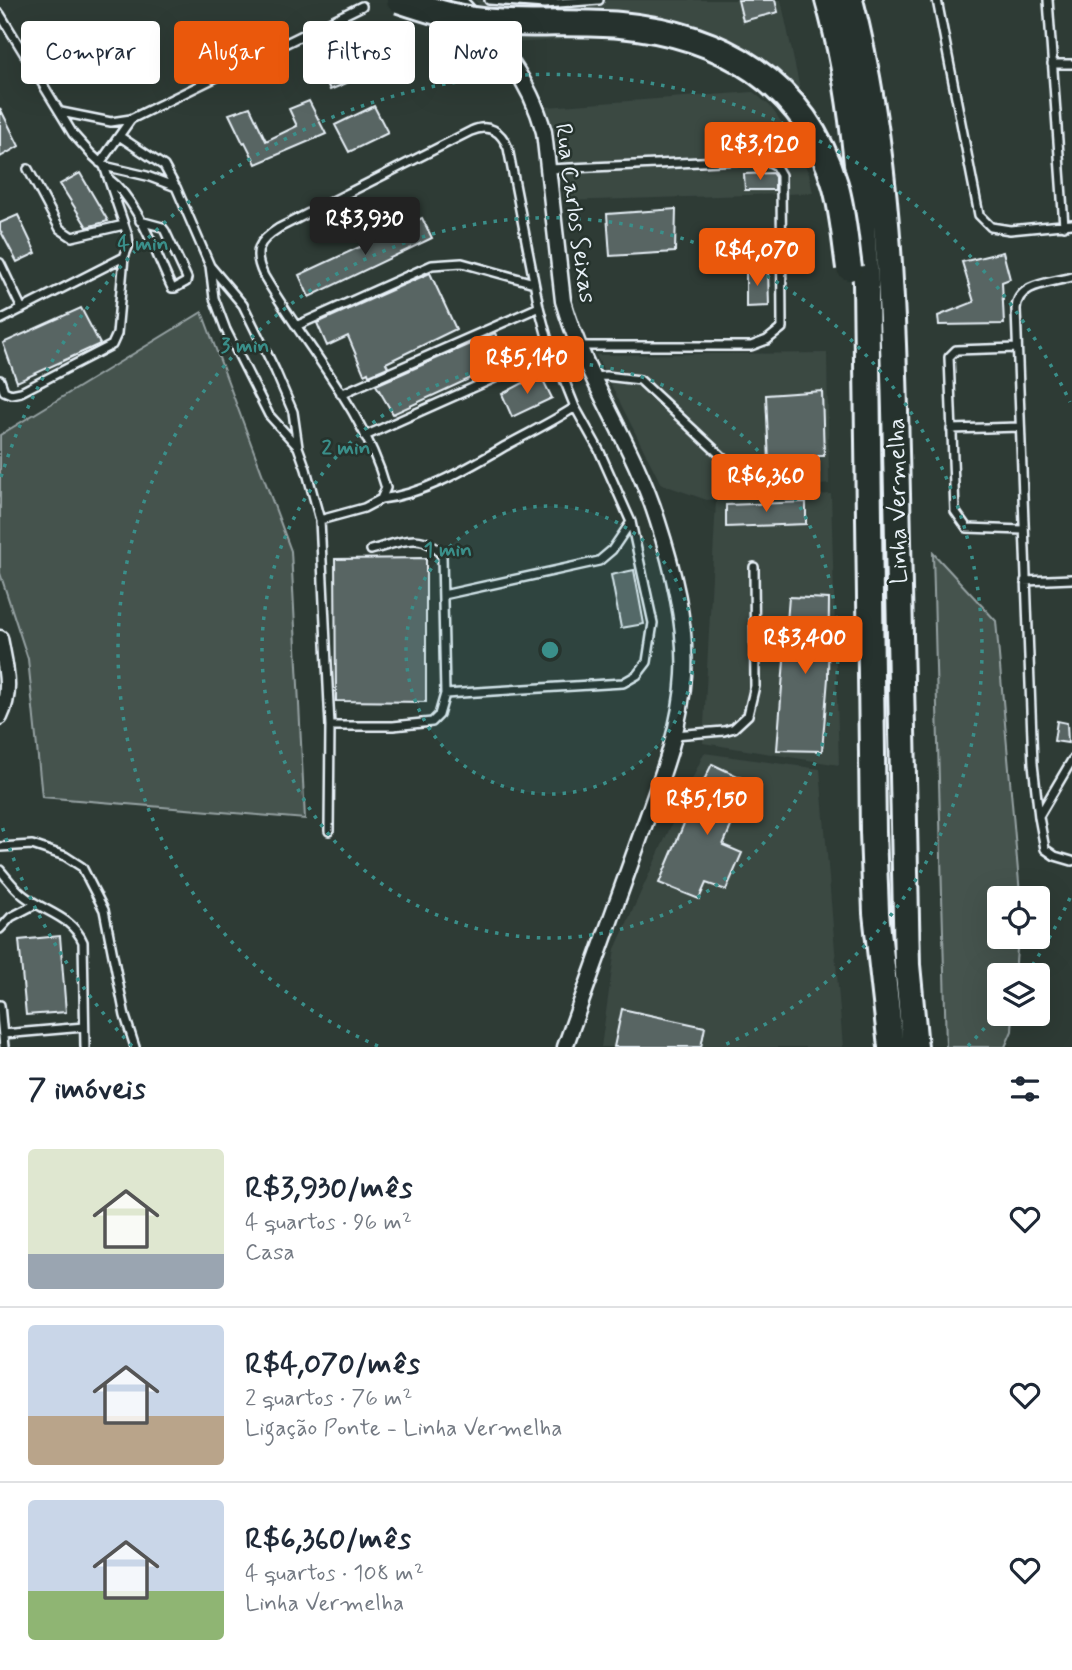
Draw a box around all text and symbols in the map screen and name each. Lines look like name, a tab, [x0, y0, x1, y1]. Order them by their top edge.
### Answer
chip: Comprar	[21, 21, 160, 84]
chip: Alugar	[174, 21, 289, 84]
chip: Filtros	[303, 21, 415, 84]
chip: Novo	[429, 21, 522, 84]
street label: Rua Carlos Seixas	[547, 121, 603, 305]
pin: R$3,120	[695, 122, 825, 182]
text: R$3,120	[721, 130, 799, 160]
pin: R$3,930	[300, 198, 430, 257]
text: R$3,930	[326, 205, 404, 235]
pin: R$4,070	[692, 229, 822, 288]
text: 4 min	[117, 230, 169, 258]
text: R$4,070	[715, 236, 799, 266]
text: 3 min	[221, 332, 269, 360]
pin: R$5,140	[462, 336, 592, 396]
text: R$5,140	[486, 344, 568, 374]
street label: Linha Vermelha	[882, 418, 915, 584]
text: 2 min	[321, 434, 371, 462]
pin: R$6,360	[701, 454, 831, 514]
text: R$6,360	[727, 462, 805, 492]
text: 1 min	[424, 536, 472, 564]
pin: R$3,400	[740, 616, 870, 676]
text: R$3,400	[764, 624, 846, 654]
centre of rings	[538, 638, 562, 662]
pin: R$5,150	[642, 778, 772, 837]
text: R$5,150	[666, 785, 748, 815]
map controls	[987, 886, 1050, 1026]
button: locate	[987, 886, 1050, 949]
button: layers	[987, 963, 1050, 1026]
text: 7 imóveis	[28, 1070, 146, 1109]
icon: filters	[1006, 1070, 1044, 1108]
text: R$3,930/mês	[245, 1169, 412, 1208]
icon: home	[84, 1177, 168, 1261]
icon: heart	[1006, 1200, 1044, 1238]
text: 4 quartos · 96 m²	[245, 1208, 412, 1238]
text: Casa	[245, 1238, 295, 1268]
text: R$4,070/mês	[245, 1345, 420, 1384]
icon: home	[84, 1353, 168, 1437]
icon: heart	[1006, 1376, 1044, 1414]
text: 2 quartos · 76 m²	[245, 1384, 413, 1414]
text: Ligação Ponte - Linha Vermelha	[245, 1414, 563, 1444]
text: R$6,360/mês	[245, 1520, 411, 1559]
icon: home	[84, 1528, 168, 1612]
icon: heart	[1006, 1551, 1044, 1589]
text: 4 quartos · 108 m²	[245, 1559, 424, 1589]
text: Linha Vermelha	[245, 1589, 404, 1619]

